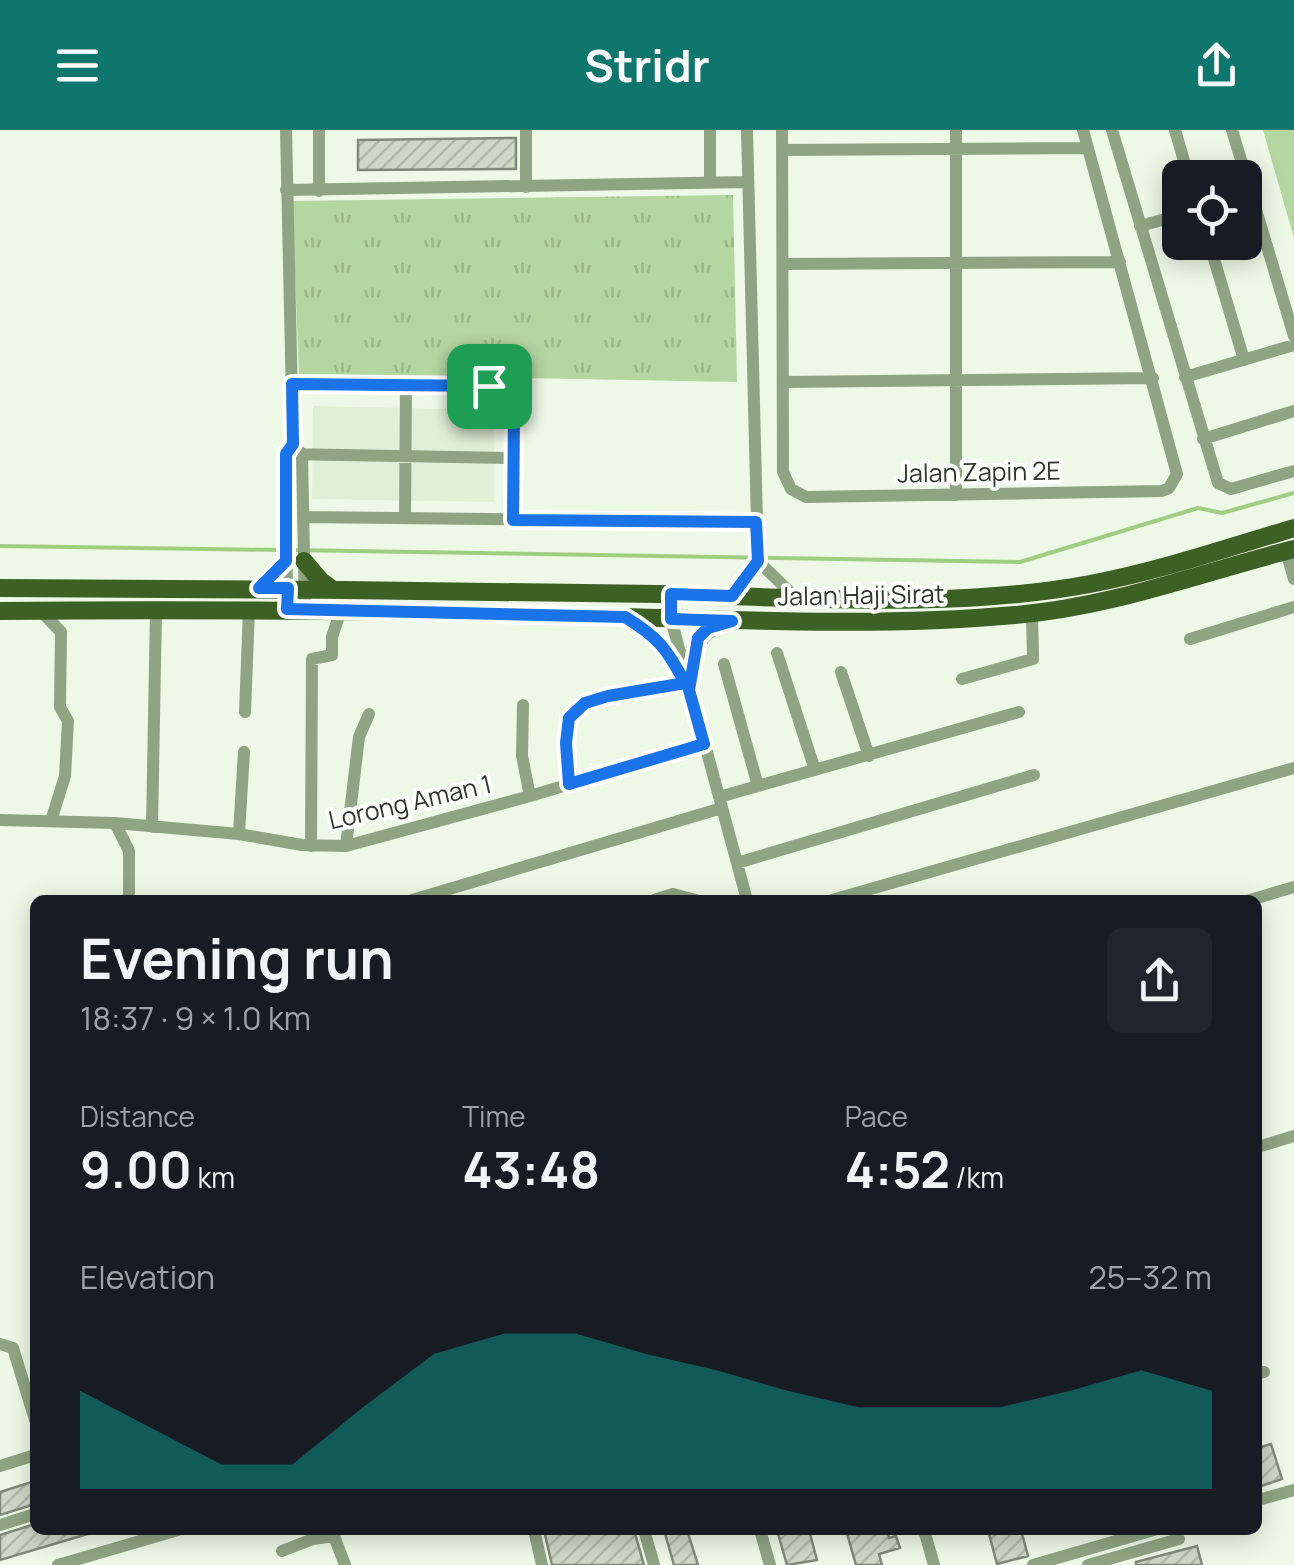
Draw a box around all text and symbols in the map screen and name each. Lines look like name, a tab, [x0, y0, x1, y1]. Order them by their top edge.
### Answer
text: Stridr	[584, 34, 710, 96]
icon: menu	[50, 38, 105, 93]
icon: share	[1189, 38, 1244, 93]
map controls	[1162, 160, 1262, 260]
button: locate	[1162, 160, 1262, 260]
pin	[447, 344, 532, 429]
icon: arrive	[462, 359, 517, 414]
street label: Jalan Zapin 2E	[897, 453, 1061, 490]
street label: Jalan Haji Sirat	[777, 576, 945, 613]
street label: Lorong Aman 1	[325, 766, 495, 837]
text: Evening run	[80, 920, 394, 996]
button: share	[1107, 928, 1212, 1033]
text: 18:37 · 9 × 1.0 km	[80, 996, 311, 1040]
text: Distance	[80, 1097, 195, 1135]
text: Time	[462, 1097, 526, 1135]
text: Pace	[845, 1097, 908, 1135]
text: 9.00	[80, 1135, 192, 1203]
text: 43:48	[462, 1135, 600, 1203]
text: 4:52	[845, 1135, 950, 1203]
text: km	[192, 1158, 235, 1196]
text: /km	[950, 1158, 1004, 1196]
text: Elevation	[80, 1255, 215, 1299]
text: 25–32 m	[1089, 1255, 1212, 1299]

